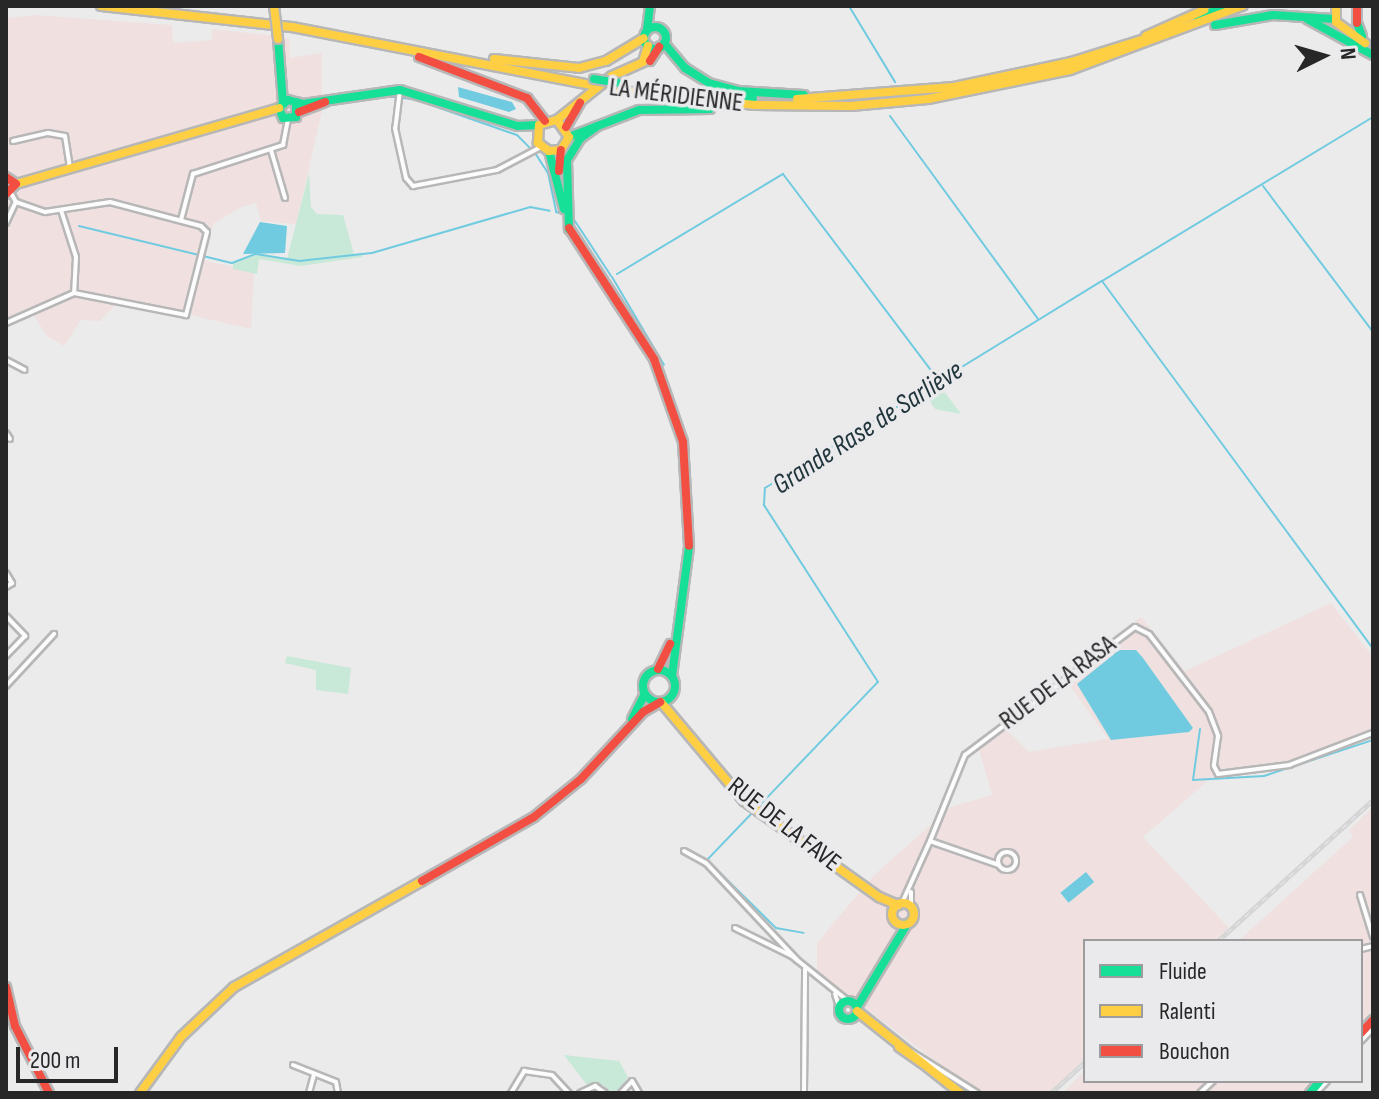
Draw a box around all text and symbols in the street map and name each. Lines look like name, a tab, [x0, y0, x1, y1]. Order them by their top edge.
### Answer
north arrow	[1283, 16, 1363, 96]
text: N	[1333, 47, 1361, 61]
street label: LA MÉRIDIENNE	[607, 72, 745, 120]
water label: Grande Rase de Sarliève	[766, 354, 970, 502]
street label: RUE DE LA RASA	[994, 629, 1122, 737]
street label: RUE DE LA FAVE	[721, 771, 847, 879]
legend	[1083, 939, 1363, 1083]
text: Fluide	[1159, 957, 1207, 986]
text: Ralenti	[1159, 997, 1215, 1026]
scale bar	[20, 1031, 122, 1081]
text: Bouchon	[1159, 1037, 1230, 1066]
text: 200 m	[30, 1046, 81, 1075]

